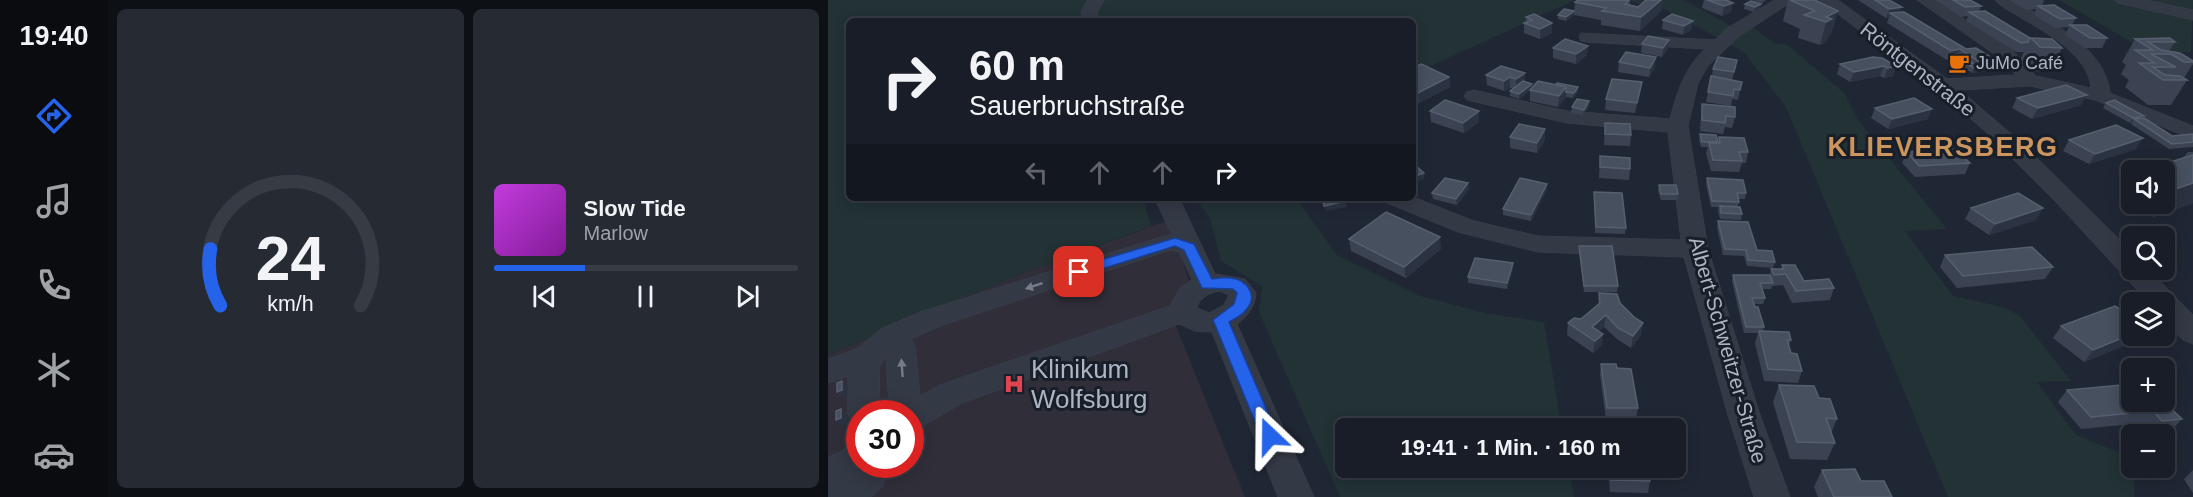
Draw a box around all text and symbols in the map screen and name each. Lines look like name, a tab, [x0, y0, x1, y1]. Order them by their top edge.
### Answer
street label: Röntgenstraße	[1856, 17, 1980, 121]
text: 19:40	[19, 21, 89, 51]
icon: right	[870, 42, 948, 120]
text: 60 m	[969, 42, 1065, 89]
cafe icon: JuMo Café	[1947, 51, 1971, 75]
place label: JuMo Café	[1976, 53, 2063, 73]
text: Sauerbruchstraße	[969, 91, 1185, 121]
icon: directions	[33, 95, 75, 137]
district label: KLIEVERSBERG	[1827, 132, 2059, 162]
icon: left	[1020, 156, 1053, 189]
icon: ahead	[1083, 156, 1116, 189]
icon: ahead	[1146, 156, 1179, 189]
icon: right	[1209, 156, 1242, 189]
map controls	[2121, 160, 2175, 478]
button: sound	[2121, 160, 2175, 214]
icon: music	[33, 180, 75, 222]
text: Slow Tide	[584, 196, 686, 221]
text: Marlow	[584, 222, 648, 244]
text: 24	[256, 224, 325, 293]
button: search	[2121, 226, 2175, 280]
street label: Albert-Schweitzer-Straße	[1685, 234, 1771, 466]
pin	[1053, 246, 1104, 297]
icon: arrive	[1062, 255, 1095, 288]
icon: phone	[33, 264, 75, 306]
icon: previous	[528, 280, 561, 313]
icon: pause	[629, 280, 662, 313]
icon: next	[731, 280, 764, 313]
one-way arrow	[1025, 282, 1043, 291]
text: km/h	[267, 292, 313, 316]
button: layers	[2121, 292, 2175, 346]
icon: climate	[33, 349, 75, 391]
place label: Klinikum Wolfsburg	[1031, 354, 1148, 414]
one-way arrow	[898, 358, 907, 377]
button: +	[2121, 358, 2175, 412]
hospital icon: Klinikum Wolfsburg	[1002, 372, 1026, 396]
speed limit sign: 30	[846, 400, 924, 478]
position arrow	[1238, 404, 1302, 468]
button: −	[2121, 424, 2175, 478]
icon: car	[33, 434, 75, 476]
text: 19:41 · 1 Min. · 160 m	[1400, 435, 1621, 460]

